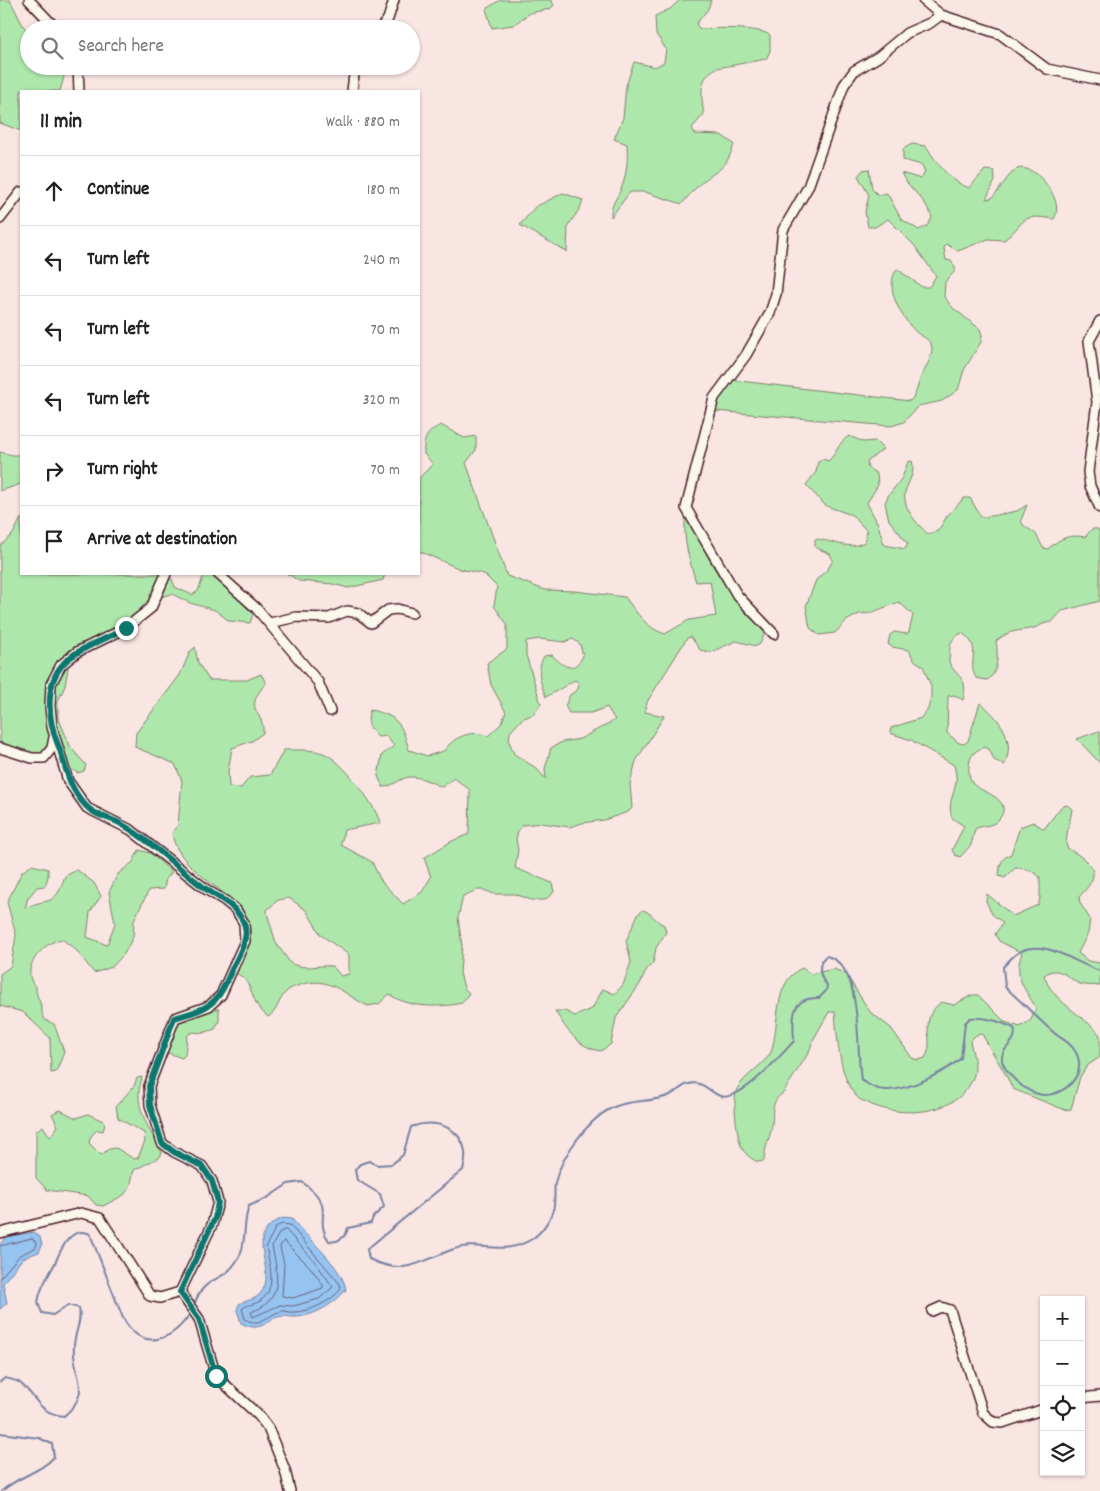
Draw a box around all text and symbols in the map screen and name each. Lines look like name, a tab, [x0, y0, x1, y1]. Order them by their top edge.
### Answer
search box	[20, 20, 420, 75]
icon: search	[38, 34, 66, 62]
text: Search here	[78, 34, 164, 61]
text: 11 min	[40, 108, 82, 138]
text: Walk · 880 m	[326, 111, 400, 134]
icon: ahead	[40, 177, 68, 205]
text: Continue	[87, 177, 149, 204]
text: 180 m	[367, 179, 400, 202]
icon: left	[40, 247, 68, 275]
text: Turn left	[87, 247, 150, 274]
text: 240 m	[363, 249, 400, 272]
icon: left	[40, 317, 68, 345]
text: Turn left	[87, 317, 150, 344]
text: 70 m	[370, 319, 400, 342]
icon: left	[40, 387, 68, 415]
text: Turn left	[87, 387, 150, 414]
text: 320 m	[363, 389, 400, 412]
icon: right	[40, 457, 68, 485]
text: Turn right	[87, 457, 158, 484]
text: 70 m	[370, 459, 400, 482]
icon: arrive	[40, 527, 68, 555]
text: Arrive at destination	[87, 527, 237, 554]
route end	[115, 617, 138, 640]
map controls	[1040, 1296, 1085, 1476]
button: +	[1040, 1296, 1085, 1341]
button: −	[1040, 1341, 1085, 1386]
route start	[205, 1365, 228, 1388]
button: locate	[1040, 1386, 1085, 1431]
button: layers	[1040, 1431, 1085, 1476]

